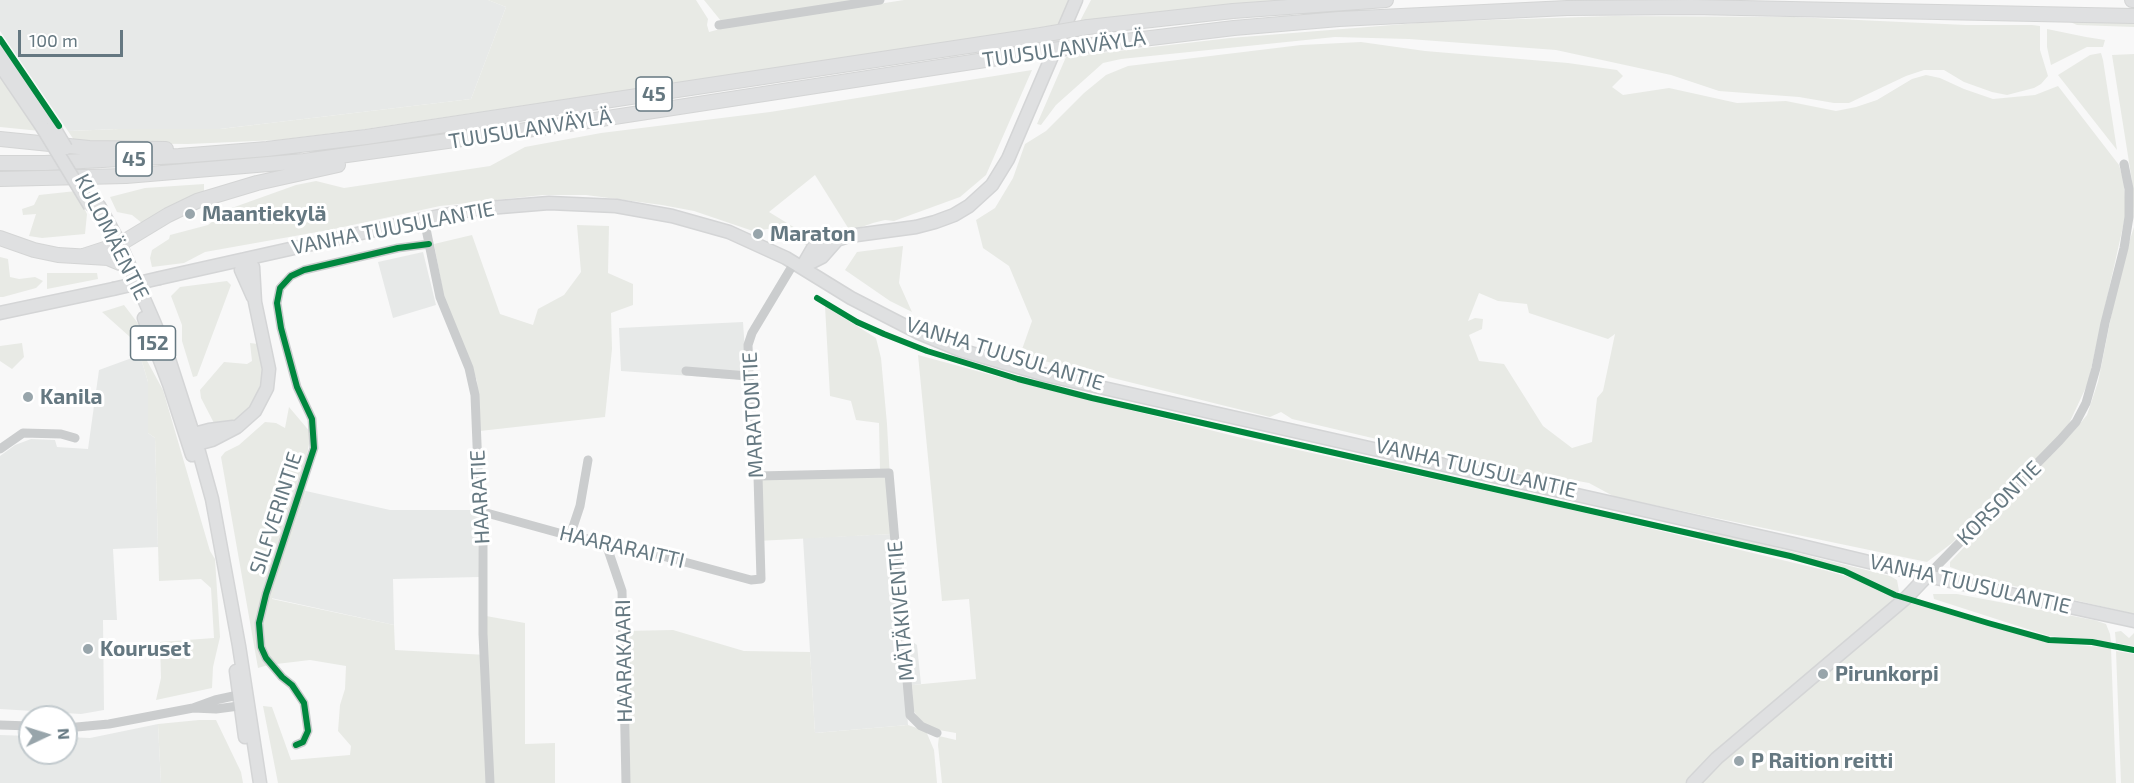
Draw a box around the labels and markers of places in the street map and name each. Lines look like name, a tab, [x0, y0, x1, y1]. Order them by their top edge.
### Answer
place label: Maantiekylä	[202, 201, 327, 227]
marker: Maantiekylä	[183, 207, 197, 221]
place label: Maraton	[770, 221, 856, 247]
marker: Maraton	[751, 227, 765, 241]
place label: Kanila	[40, 384, 103, 410]
marker: Kanila	[21, 390, 35, 404]
place label: Kouruset	[100, 636, 191, 662]
marker: Kouruset	[81, 642, 95, 656]
place label: Pirunkorpi	[1835, 661, 1939, 687]
marker: Pirunkorpi	[1816, 667, 1830, 681]
place label: P Raition reitti	[1751, 748, 1893, 774]
marker: P Raition reitti	[1732, 754, 1746, 768]

